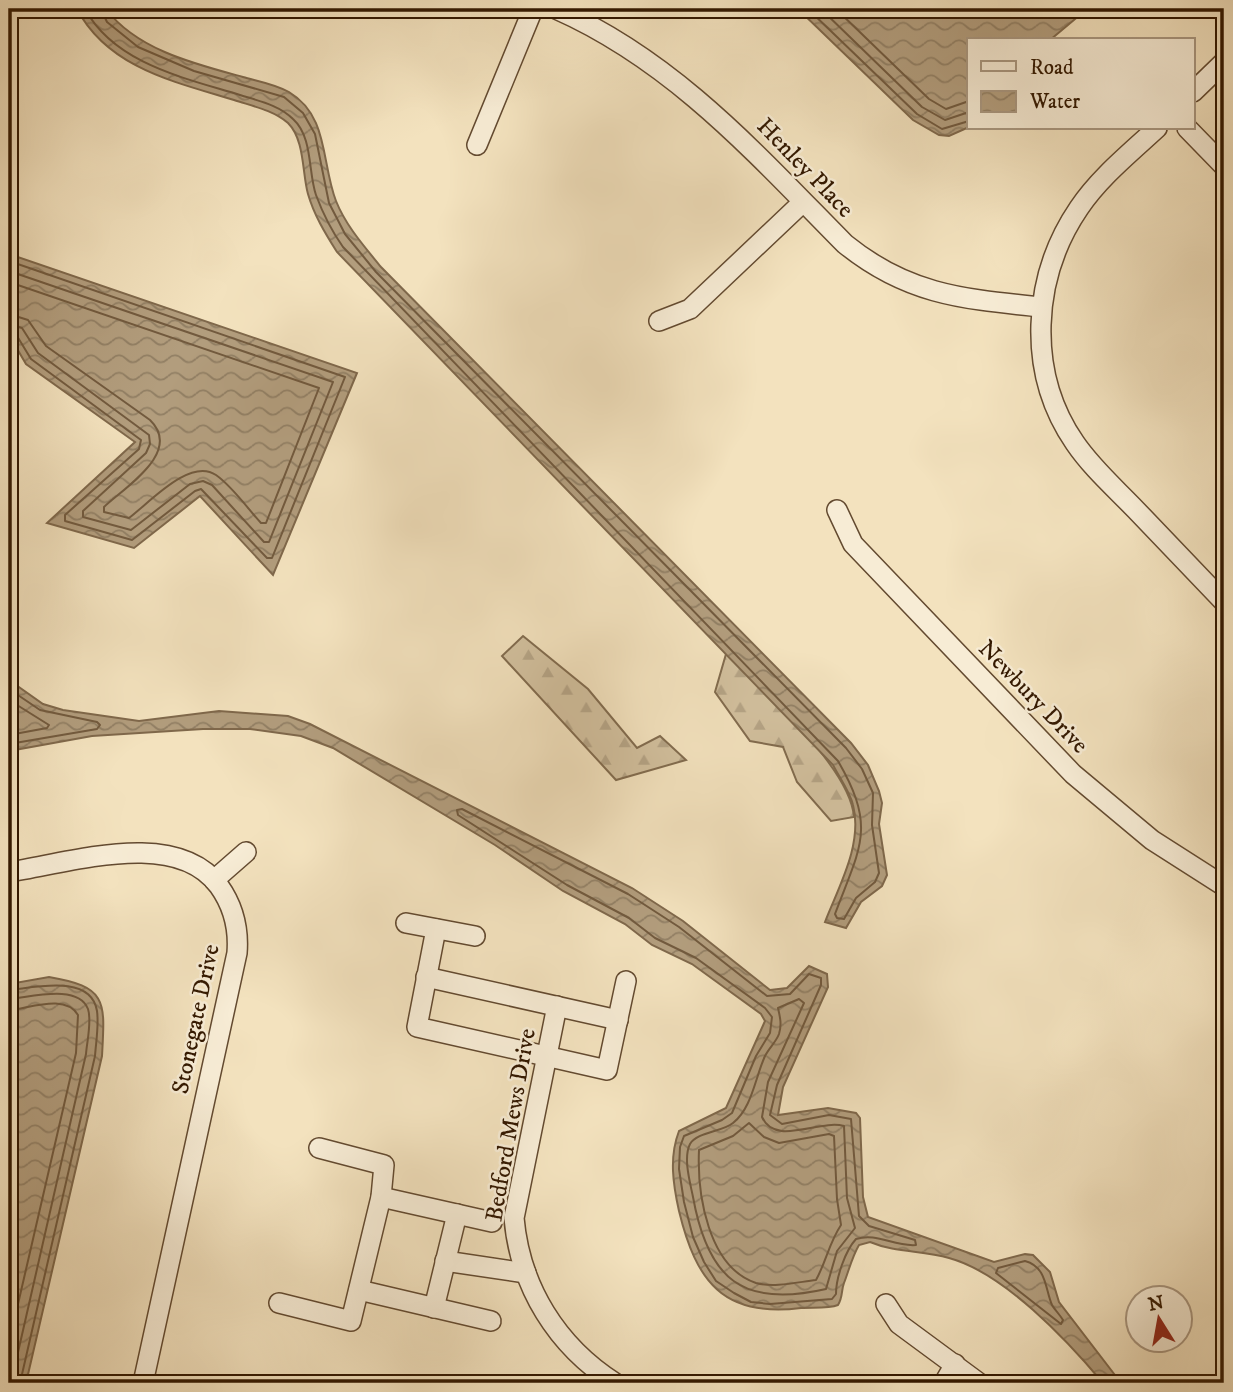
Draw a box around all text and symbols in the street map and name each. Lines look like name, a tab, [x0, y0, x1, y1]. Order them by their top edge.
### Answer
legend	[967, 38, 1194, 130]
text: Road	[1030, 55, 1074, 81]
text: Water	[1029, 89, 1080, 115]
street label: Henley Place	[750, 112, 860, 224]
street label: Newbury Drive	[971, 634, 1095, 760]
street label: Stonegate Drive	[165, 941, 227, 1097]
street label: Bedford Mews Drive	[479, 1026, 543, 1224]
north arrow	[1124, 1284, 1194, 1354]
text: N	[1146, 1291, 1166, 1317]

